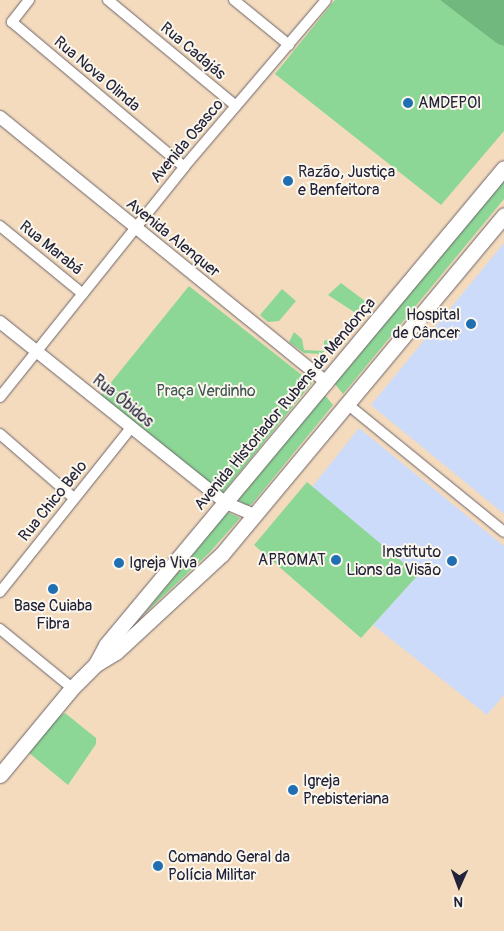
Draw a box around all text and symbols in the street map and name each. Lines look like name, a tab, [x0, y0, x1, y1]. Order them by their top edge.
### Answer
street label: Rua Cadajás	[157, 18, 229, 84]
street label: Rua Nova Olinda	[50, 32, 144, 116]
place label: AMDEPOl	[418, 93, 481, 113]
street label: Avenida Osasco	[146, 95, 228, 187]
marker: AMDEPOl	[402, 97, 414, 109]
place label: Razão, Justiça e Benfeitora	[298, 162, 395, 200]
marker: Razão, Justiça e Benfeitora	[282, 175, 294, 187]
street label: Avenida Alenquer	[122, 194, 224, 282]
street label: Rua Marabá	[16, 217, 86, 279]
street label: Avenida Historiador Rubens de Mendonça	[190, 294, 380, 514]
place label: Hospital de Câncer	[393, 305, 460, 343]
marker: Hospital de Câncer	[464, 317, 478, 331]
street label: Rua Óbidos	[89, 371, 157, 431]
park label: Praça Verdinho	[156, 381, 256, 401]
street label: Rua Chico Belo	[15, 457, 91, 545]
place label: Instituto Lions da Visão	[346, 542, 441, 580]
place label: APROMAT	[258, 550, 326, 570]
place label: Igreja Viva	[129, 553, 197, 573]
marker: APROMAT	[330, 554, 342, 566]
marker: Instituto Lions da Visão	[445, 554, 459, 568]
marker: Igreja Viva	[113, 557, 125, 569]
marker: Base Cuiaba Fibra	[47, 583, 59, 595]
place label: Base Cuiaba Fibra	[14, 596, 92, 634]
place label: Igreja Prebisteriana	[303, 771, 389, 809]
marker: Igreja Prebisteriana	[287, 784, 299, 796]
place label: Comando Geral da Polícia Militar	[168, 847, 290, 885]
marker: Comando Geral da Polícia Militar	[152, 860, 164, 872]
north arrow	[434, 861, 484, 911]
text: N	[453, 893, 463, 910]

